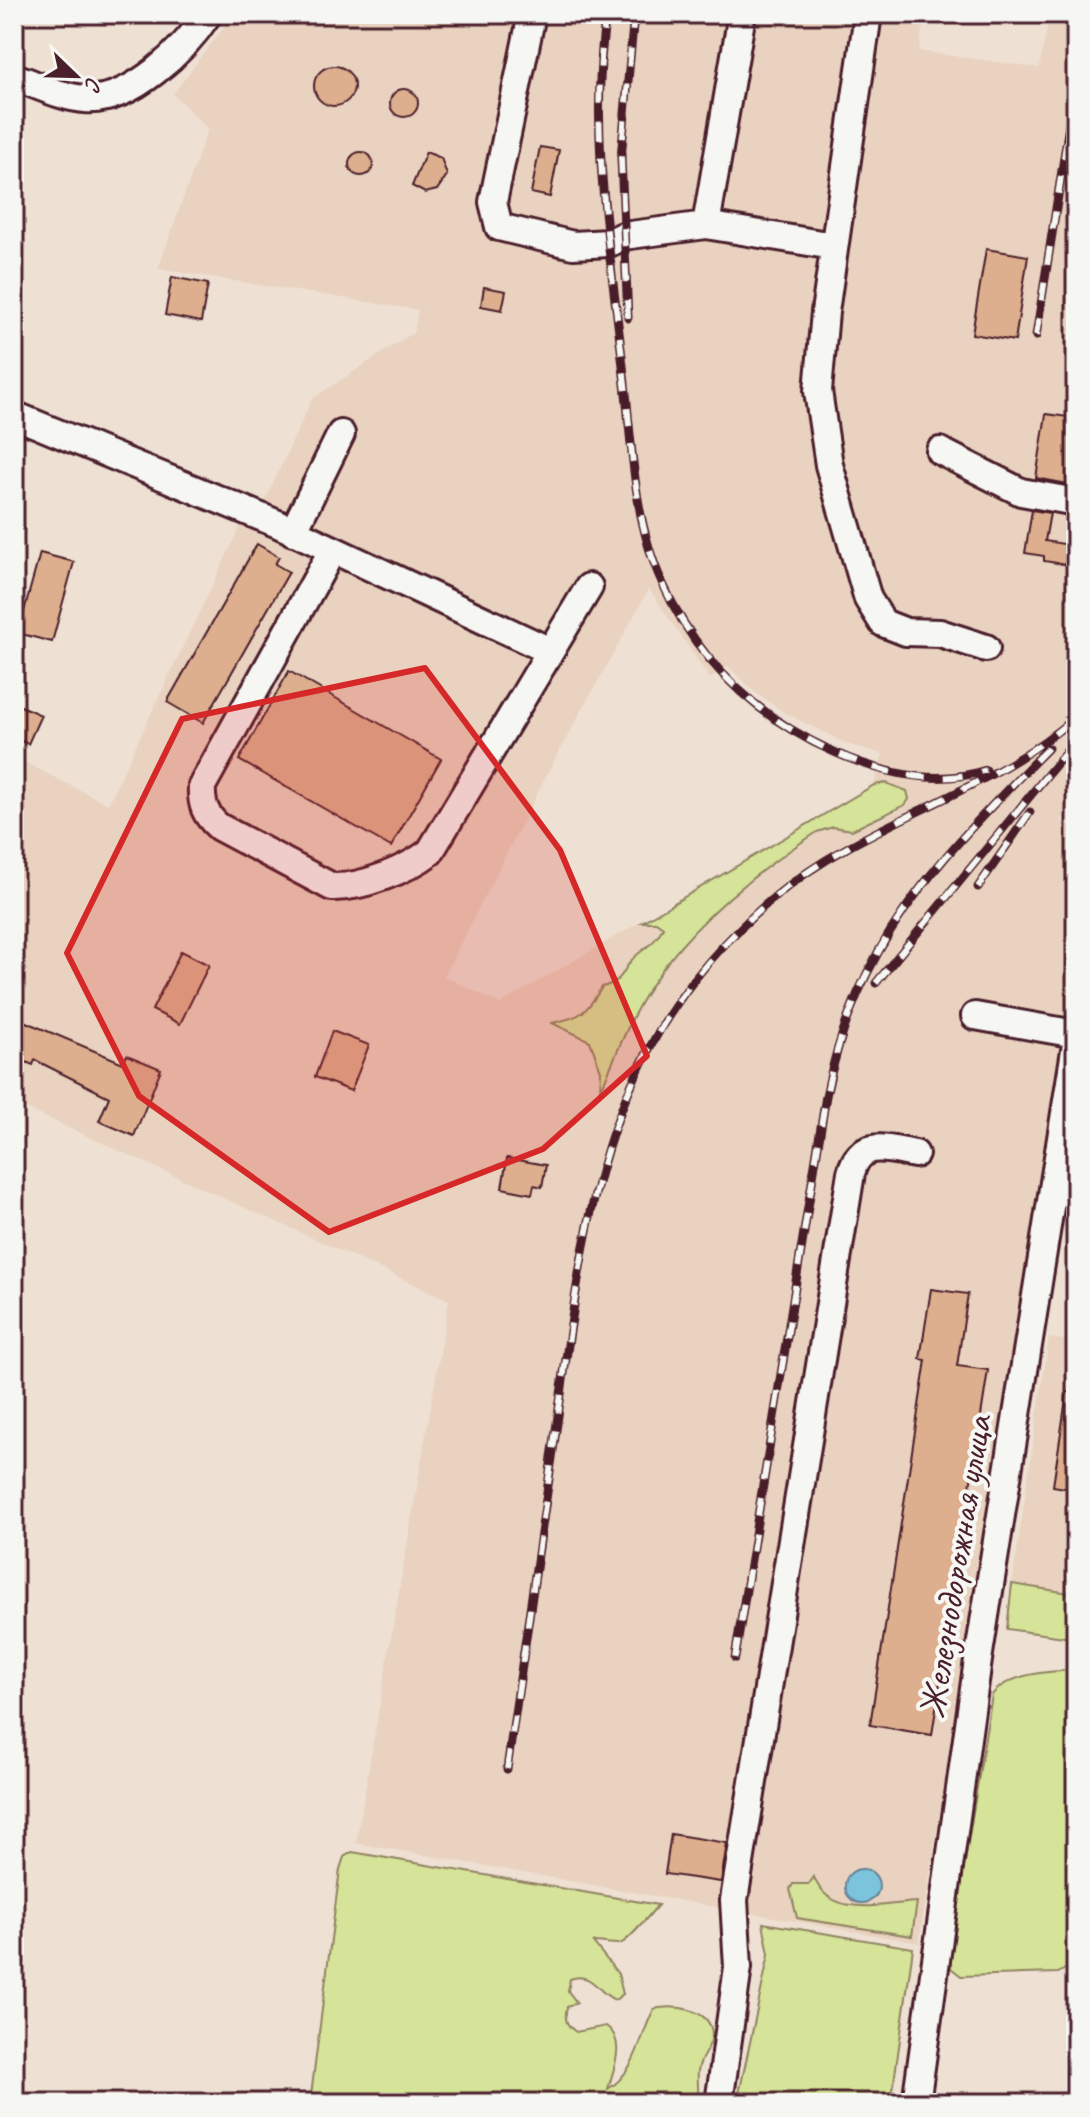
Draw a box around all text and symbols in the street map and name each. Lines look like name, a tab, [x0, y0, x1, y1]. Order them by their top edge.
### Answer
north arrow	[36, 36, 116, 116]
text: С	[77, 73, 108, 97]
street label: Железнодорожная улица	[908, 1410, 1002, 1722]

